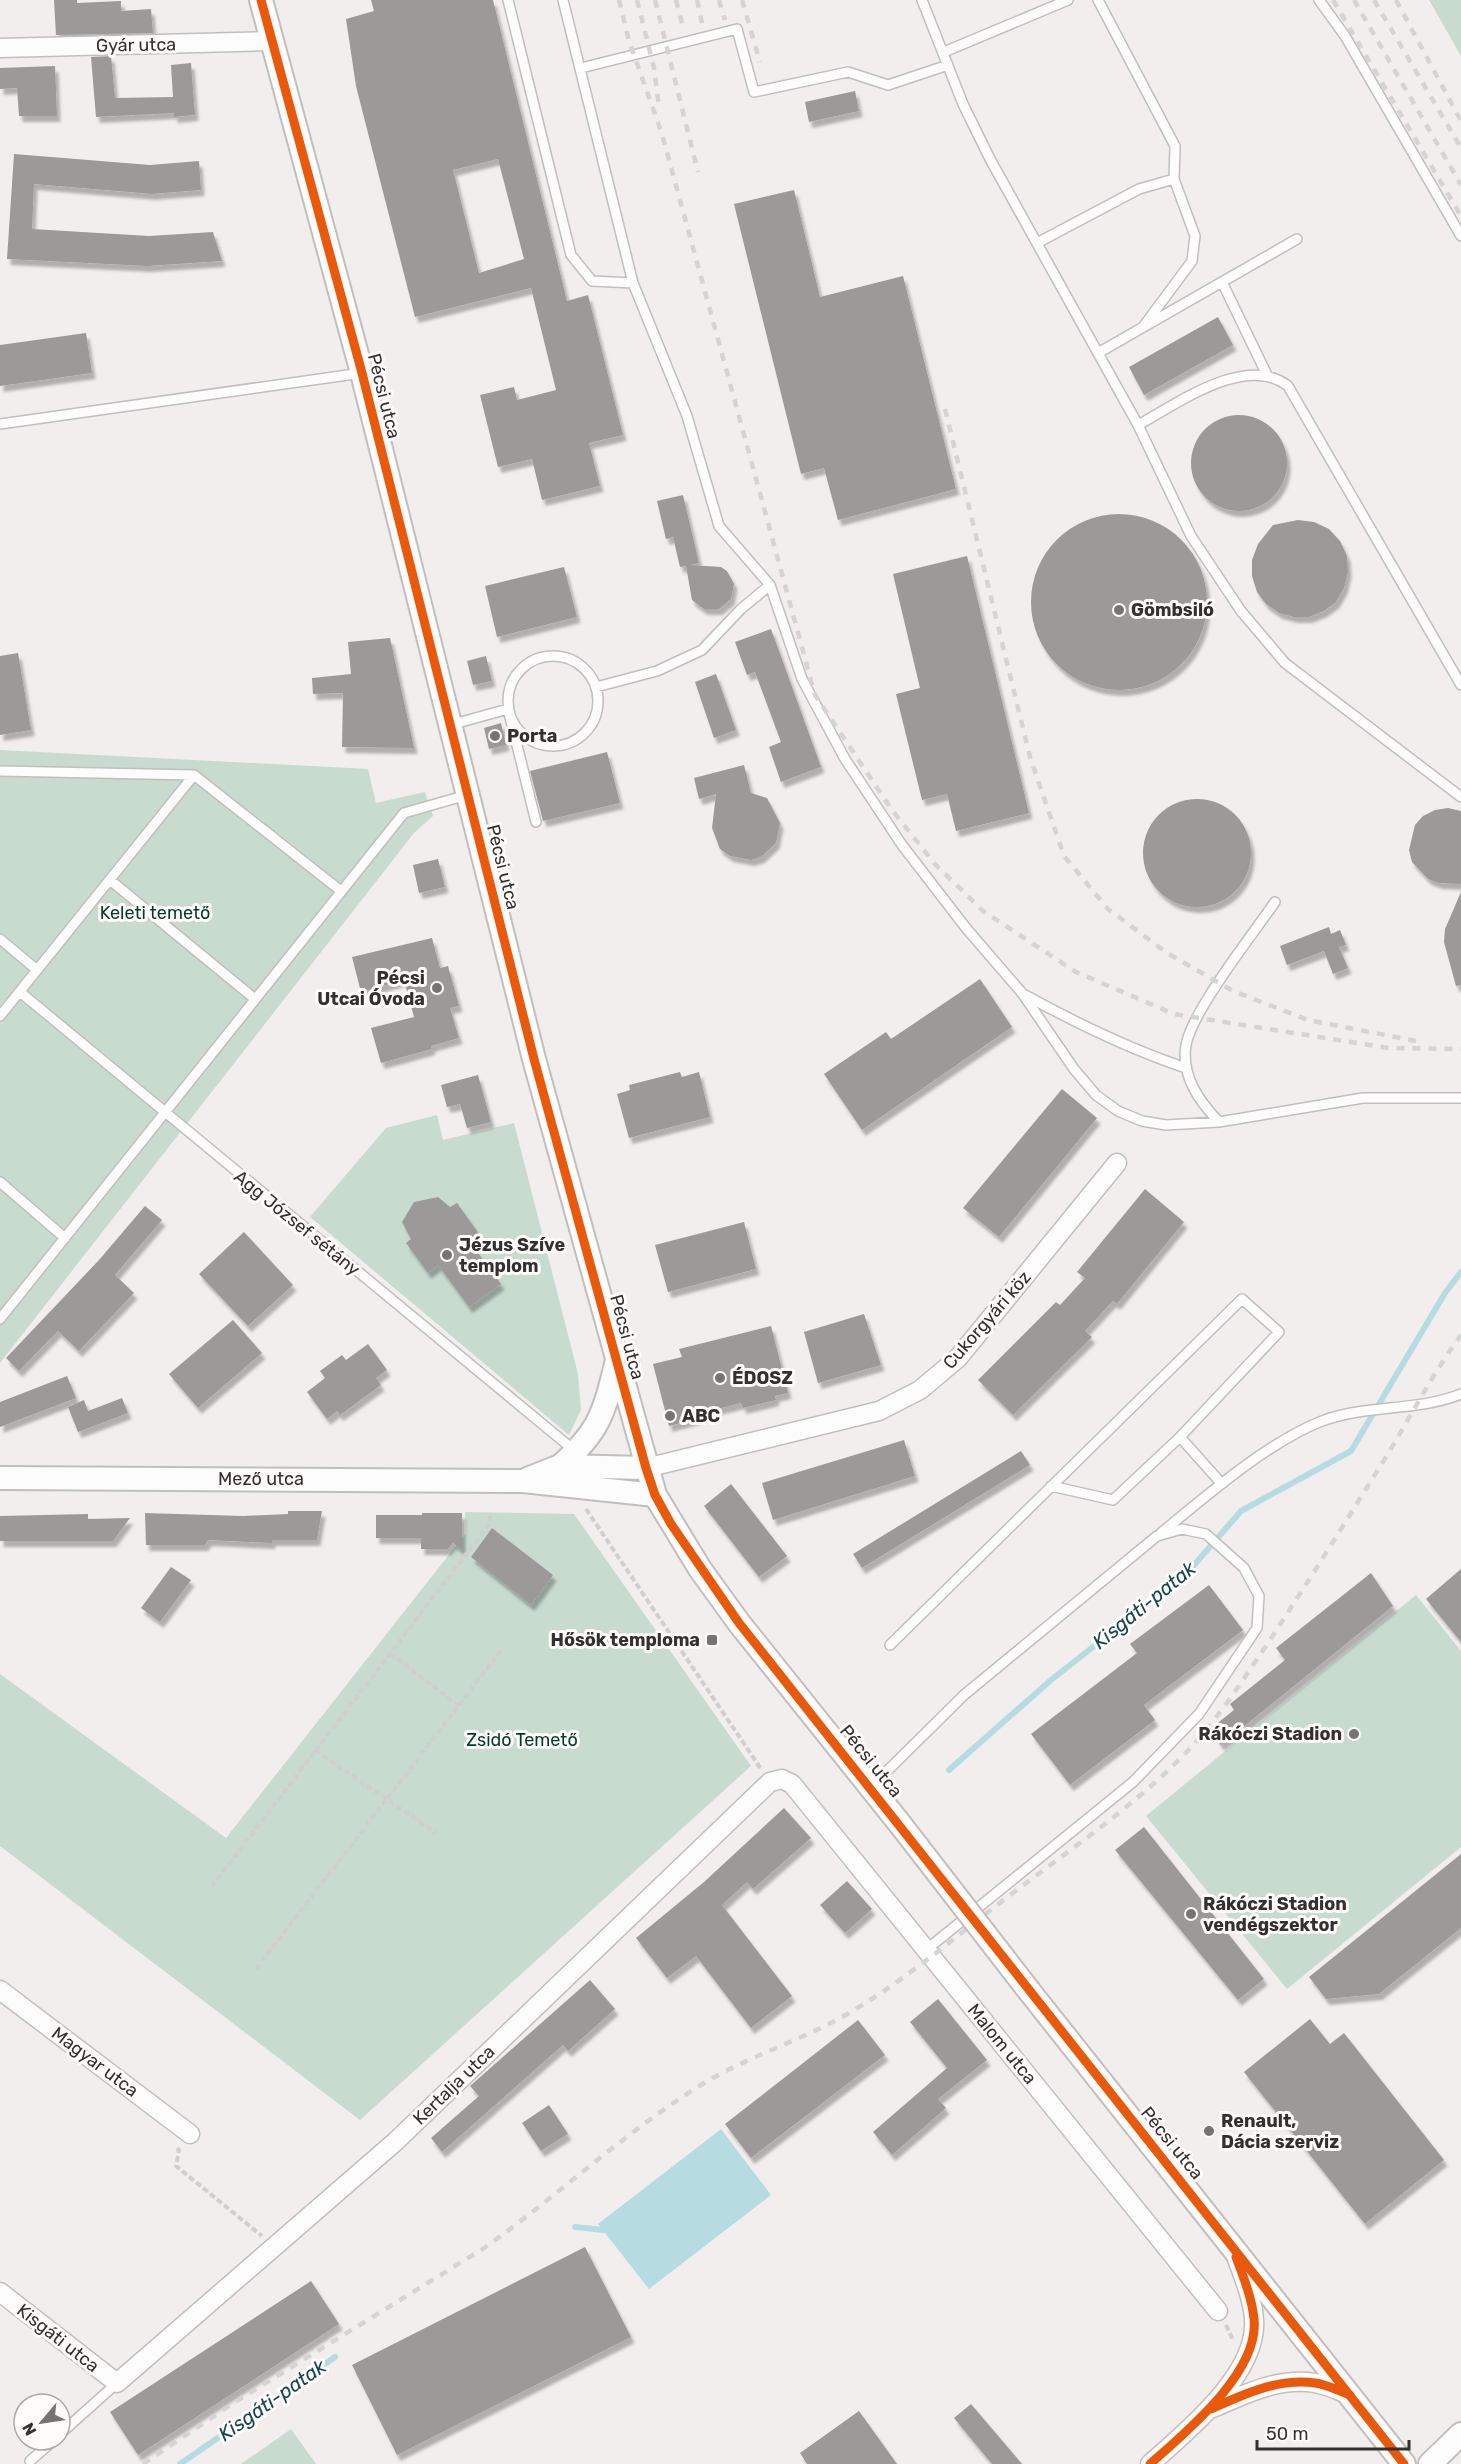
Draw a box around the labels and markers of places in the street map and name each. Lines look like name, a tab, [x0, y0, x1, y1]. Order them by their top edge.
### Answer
place label: Gömbsiló	[1131, 599, 1214, 621]
marker: Gömbsiló	[1112, 603, 1126, 617]
place label: Porta	[507, 725, 557, 747]
marker: Porta	[488, 729, 502, 743]
place label: Pécsi Utcai Óvoda	[317, 967, 425, 1010]
marker: Pécsi Utcai Óvoda	[430, 981, 444, 995]
place label: Jézus Szíve templom	[459, 1234, 565, 1277]
marker: Jézus Szíve templom	[440, 1248, 454, 1262]
place label: ÉDOSZ	[732, 1367, 793, 1389]
marker: ÉDOSZ	[713, 1371, 727, 1385]
place label: ABC	[682, 1405, 721, 1427]
marker: ABC	[663, 1409, 677, 1423]
place label: Hősök temploma	[551, 1629, 700, 1651]
marker: Hősök temploma	[705, 1633, 719, 1647]
place label: Rákóczi Stadion	[1198, 1723, 1342, 1745]
marker: Rákóczi Stadion	[1347, 1727, 1361, 1741]
place label: Rákóczi Stadion vendégszektor	[1203, 1893, 1347, 1936]
marker: Rákóczi Stadion vendégszektor	[1184, 1907, 1198, 1921]
place label: Renault, Dácia szerviz	[1221, 2110, 1339, 2153]
marker: Renault, Dácia szerviz	[1202, 2124, 1216, 2138]

